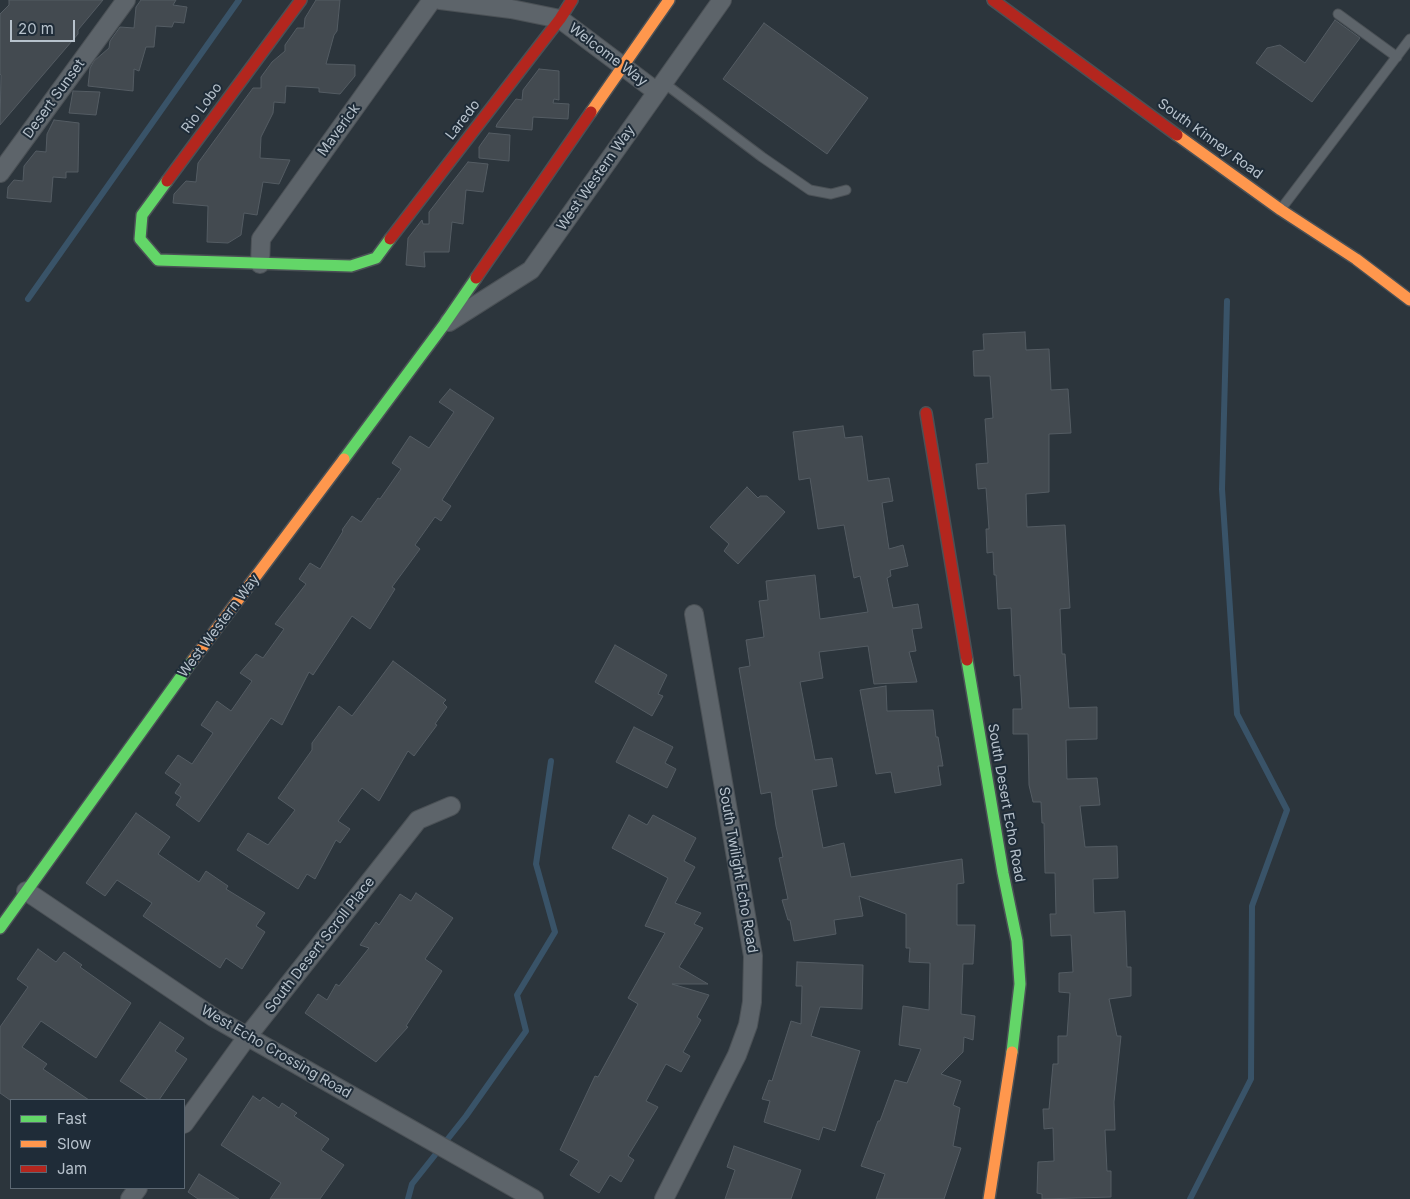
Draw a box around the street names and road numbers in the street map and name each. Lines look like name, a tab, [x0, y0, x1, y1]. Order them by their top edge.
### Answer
street label: Welcome Way	[565, 20, 651, 90]
street label: Desert Sunset	[20, 56, 88, 142]
street label: Rio Lobo	[178, 80, 226, 136]
street label: South Kinney Road	[1154, 95, 1266, 183]
street label: Laredo	[442, 97, 484, 143]
street label: Maverick	[314, 101, 364, 159]
street label: West Western Way	[553, 122, 639, 234]
street label: West Western Way	[175, 571, 263, 681]
street label: South Desert Echo Road	[984, 722, 1028, 884]
street label: South Twilight Echo Road	[715, 786, 761, 954]
street label: South Desert Scroll Place	[262, 874, 378, 1016]
street label: West Echo Crossing Road	[198, 1002, 354, 1102]

